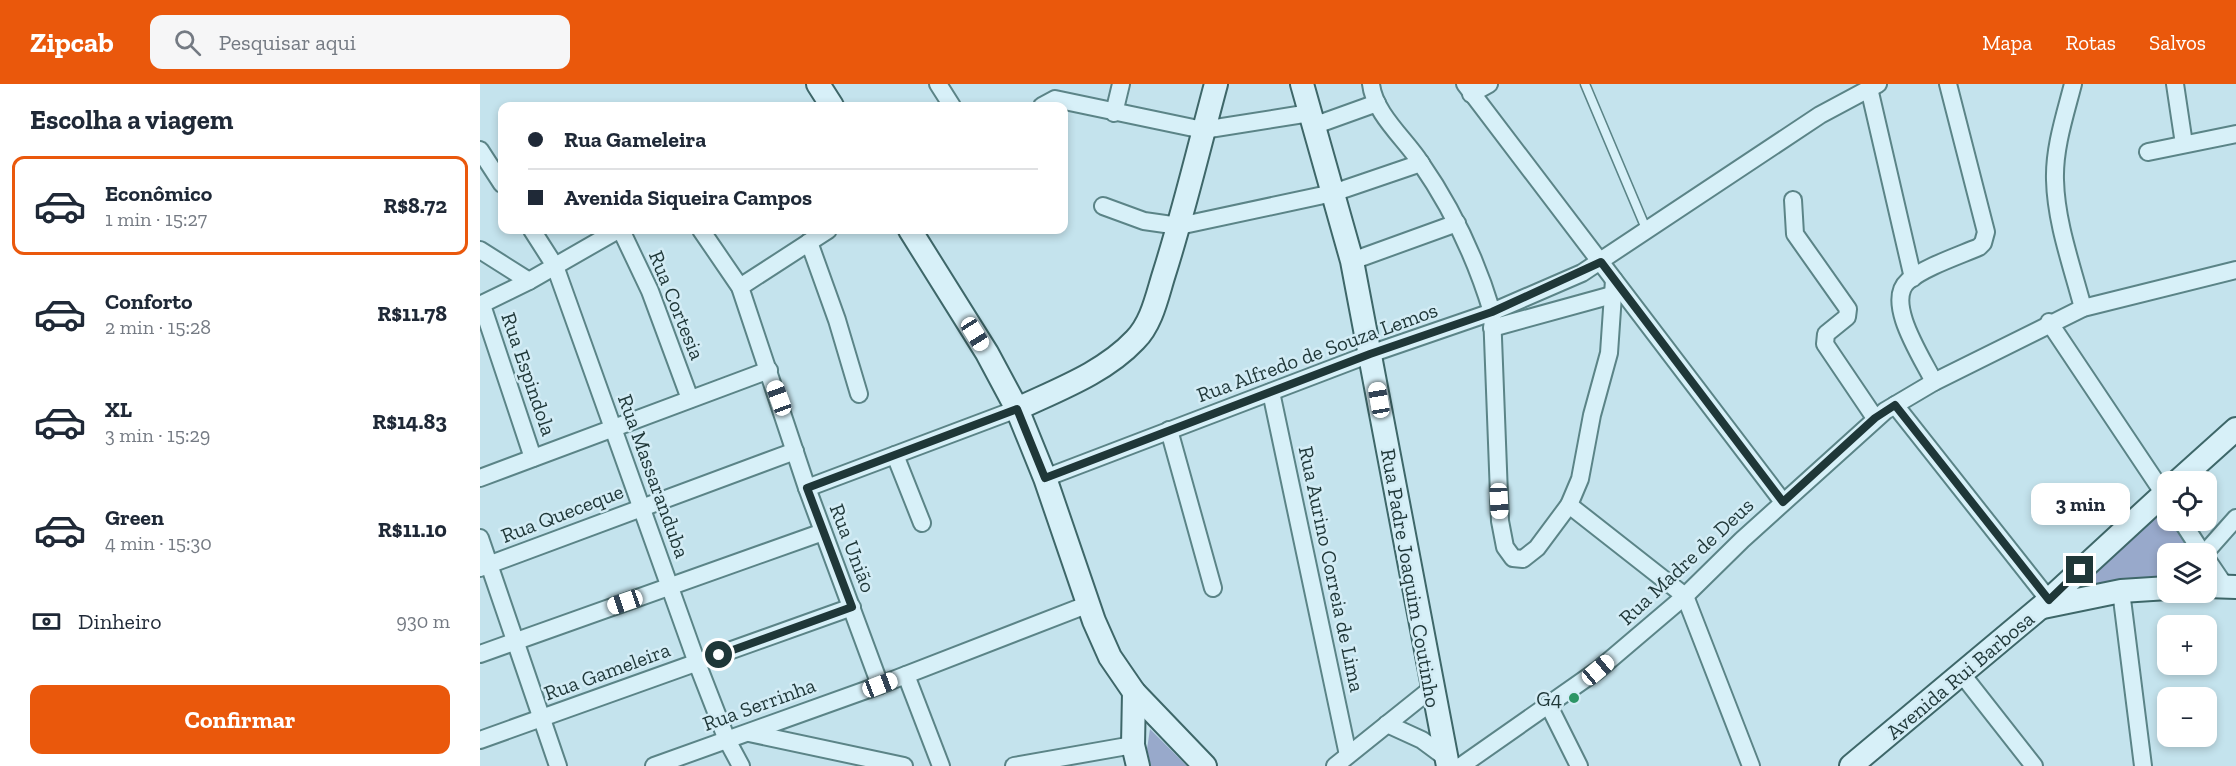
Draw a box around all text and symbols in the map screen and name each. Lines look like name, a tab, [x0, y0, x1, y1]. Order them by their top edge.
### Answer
search box	[150, 15, 570, 69]
text: Zipcab	[30, 26, 114, 59]
icon: search	[171, 26, 204, 59]
text: Pesquisar aqui	[219, 29, 356, 56]
text: Mapa	[1982, 30, 2032, 55]
text: Rotas	[2065, 30, 2116, 55]
text: Salvos	[2149, 30, 2206, 55]
text: Escolha a viagem	[30, 104, 233, 136]
text: Rua Gameleira	[564, 126, 706, 153]
icon: car	[33, 179, 87, 233]
text: Econômico	[105, 180, 212, 207]
text: Avenida Siqueira Campos	[564, 184, 812, 211]
text: R$8.72	[383, 192, 447, 219]
text: 1 min · 15:27	[105, 207, 207, 231]
street label: Rua Cortesia	[644, 247, 710, 363]
icon: car	[33, 287, 87, 341]
text: Conforto	[105, 288, 193, 315]
street label: Rua Alfredo de Souza Lemos	[1193, 297, 1441, 407]
text: R$11.78	[377, 300, 447, 327]
street label: Rua Espindola	[496, 309, 562, 439]
car	[958, 314, 992, 354]
text: 2 min · 15:28	[105, 315, 211, 339]
car	[764, 378, 794, 418]
car	[1367, 381, 1391, 419]
street label: Rua Massaranduba	[613, 391, 695, 561]
icon: car	[33, 395, 87, 449]
text: XL	[105, 396, 132, 423]
text: R$14.83	[372, 408, 447, 435]
text: 3 min · 15:29	[105, 423, 210, 447]
street label: Rua Aurino Correia de Lima	[1294, 444, 1370, 694]
street label: Rua Padre Joaquim Coutinho	[1376, 447, 1446, 709]
map controls	[2157, 471, 2217, 747]
button: locate	[2157, 471, 2217, 531]
street label: Rua Queceque	[497, 478, 627, 548]
car	[1489, 483, 1509, 519]
callout: 3 min	[2030, 483, 2130, 525]
street label: Rua Madre de Deus	[1614, 492, 1758, 630]
text: 3 min	[2056, 492, 2105, 516]
street label: Rua União	[825, 500, 881, 596]
icon: car	[33, 503, 87, 557]
text: Green	[105, 504, 164, 531]
text: R$11.10	[378, 516, 447, 543]
text: 4 min · 15:30	[105, 531, 212, 555]
button: layers	[2157, 543, 2217, 603]
route end	[2066, 556, 2093, 583]
car	[605, 588, 645, 616]
icon: cash	[30, 605, 63, 638]
street label: Avenida Rui Barbosa	[1881, 606, 2039, 744]
text: Dinheiro	[78, 608, 162, 635]
text: 930 m	[396, 609, 450, 633]
button: +	[2157, 615, 2217, 675]
street label: Rua Gameleira	[540, 637, 674, 705]
route start	[705, 641, 732, 668]
car	[1578, 652, 1618, 688]
car	[860, 670, 900, 700]
street label: Rua Serrinha	[699, 672, 819, 736]
button: Confirmar	[30, 685, 450, 754]
place label: G4	[1536, 686, 1562, 711]
button: −	[2157, 687, 2217, 747]
marker: G4	[1567, 691, 1581, 705]

